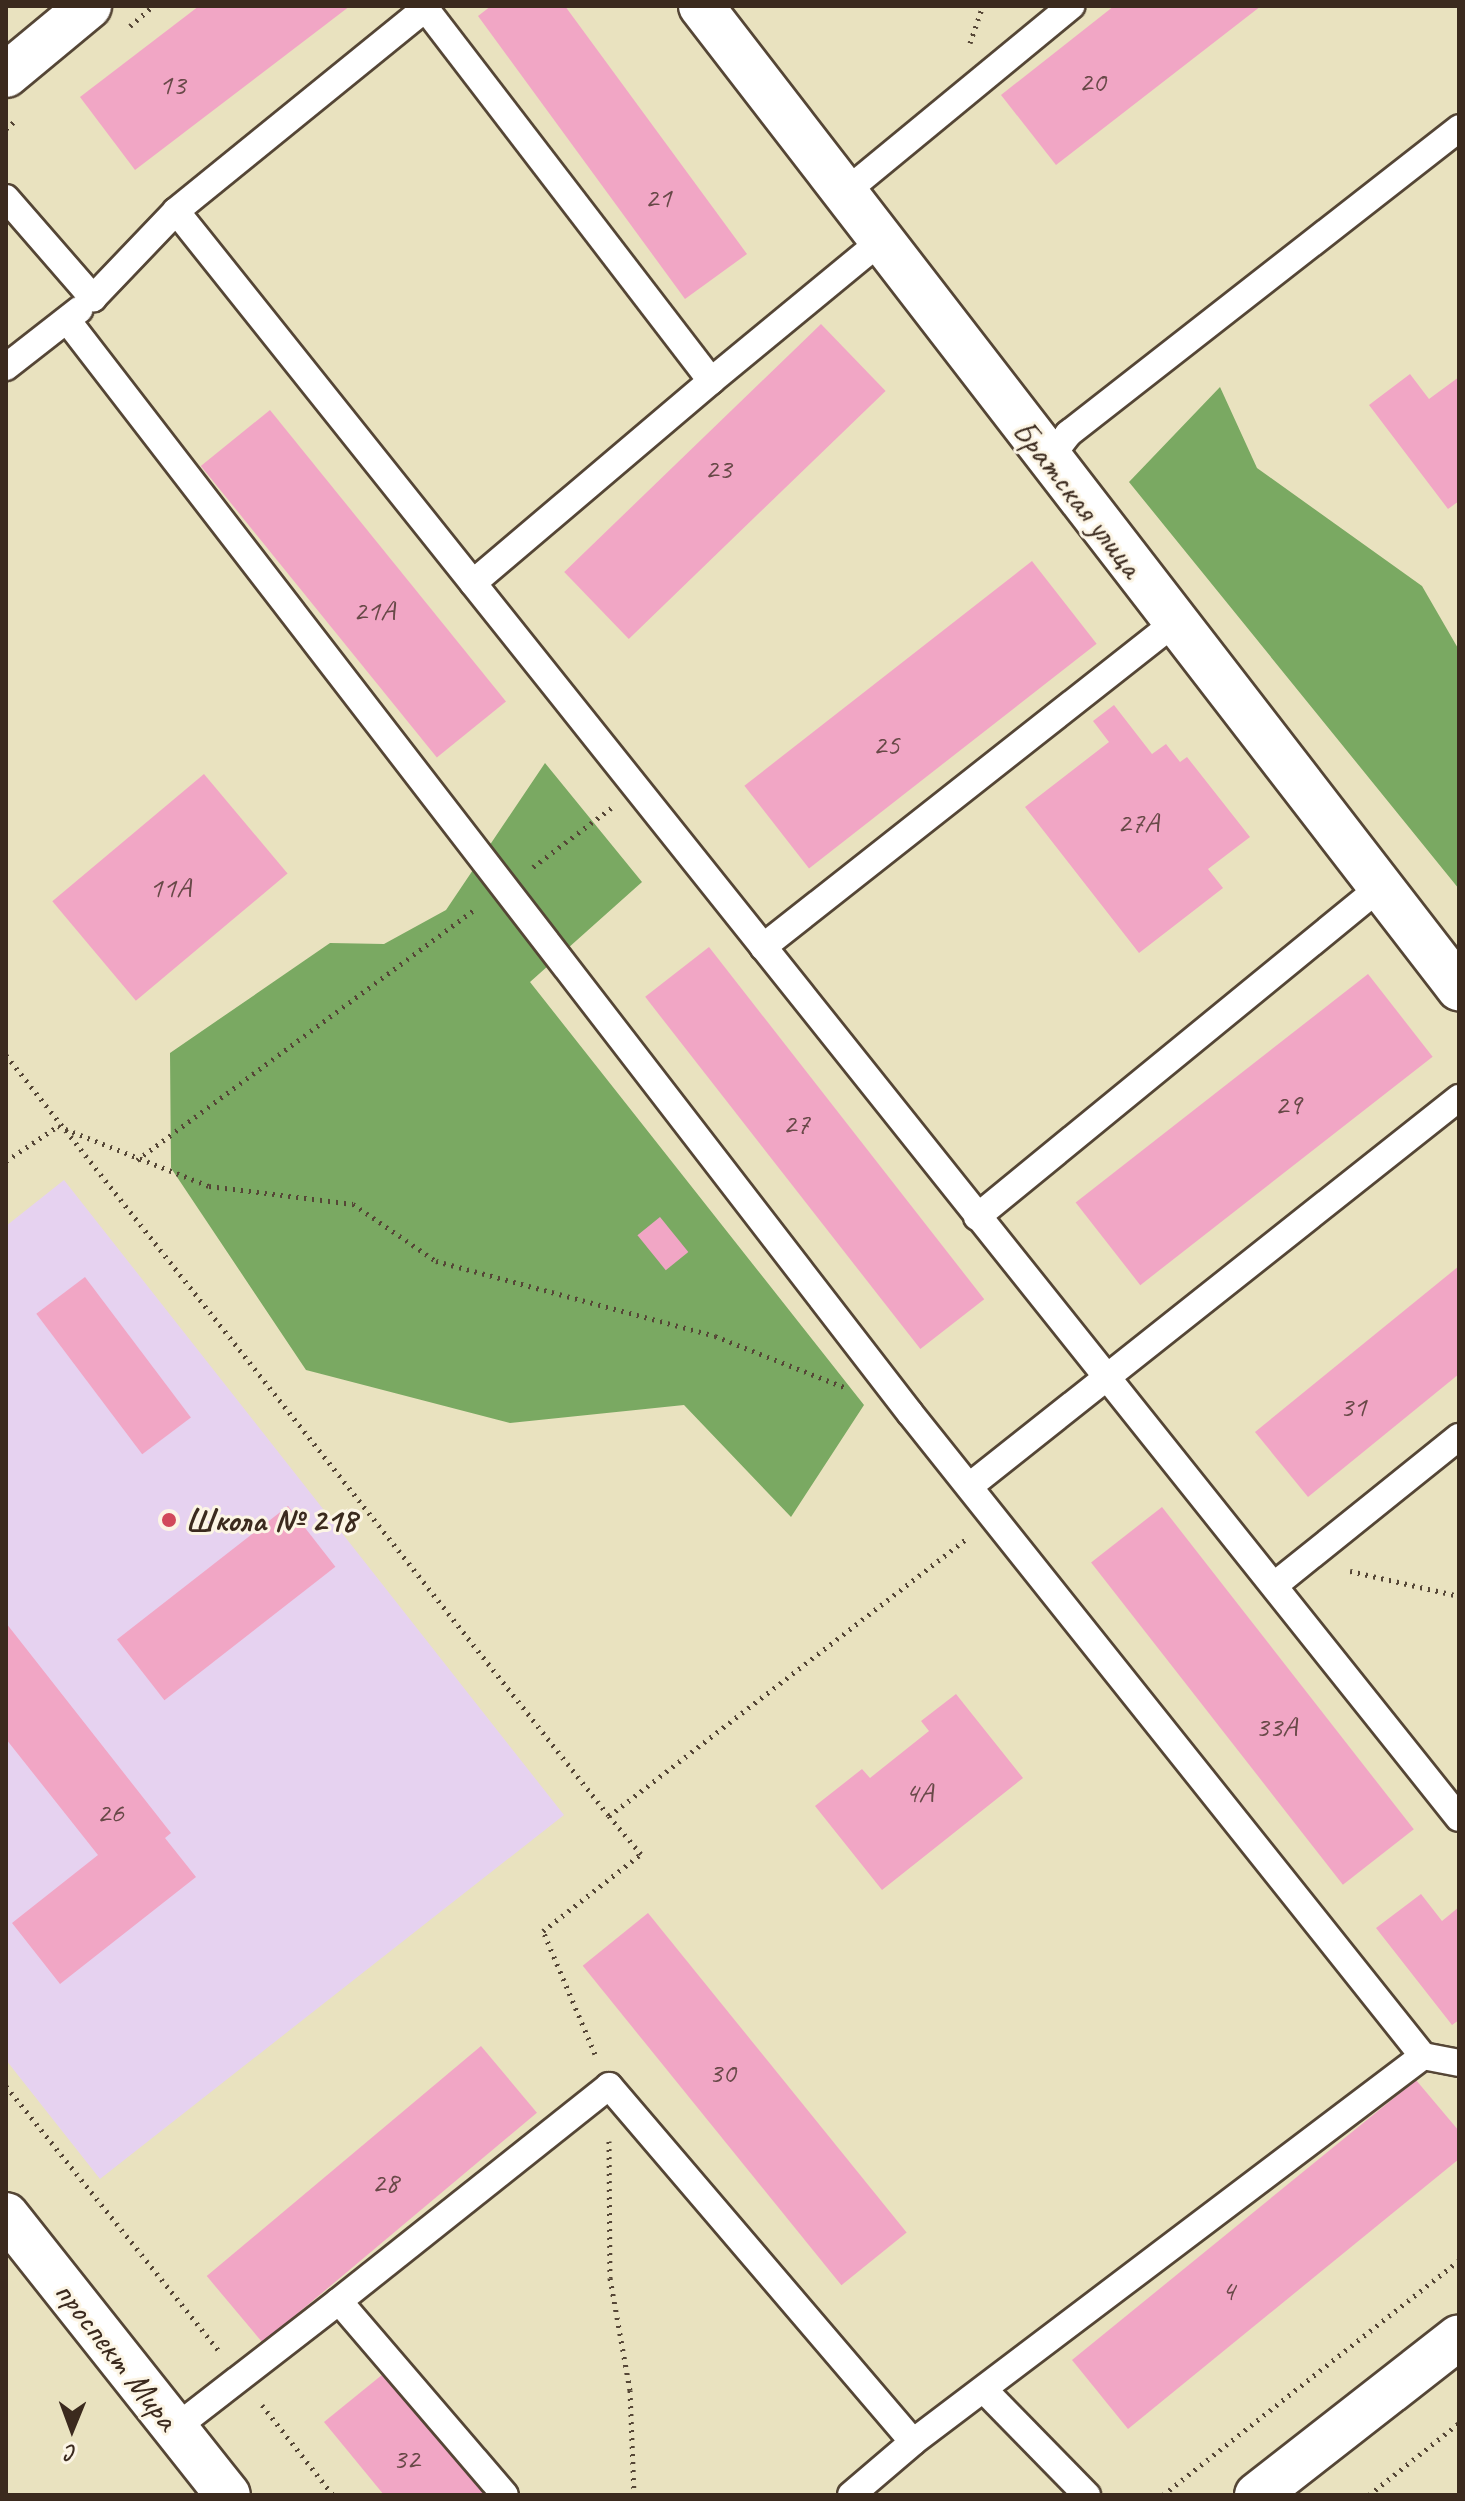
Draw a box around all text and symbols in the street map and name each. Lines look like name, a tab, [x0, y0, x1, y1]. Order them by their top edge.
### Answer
house number: 20	[1079, 63, 1105, 99]
house number: 13	[159, 66, 185, 102]
house number: 21	[645, 179, 671, 215]
street label: Братская улица	[1003, 411, 1153, 585]
house number: 23	[705, 450, 731, 486]
house number: 21А	[353, 592, 395, 628]
house number: 25	[873, 726, 899, 762]
house number: 27А	[1117, 804, 1159, 840]
house number: 11А	[149, 869, 191, 905]
house number: 29	[1275, 1086, 1301, 1122]
house number: 27	[783, 1105, 809, 1141]
house number: 31	[1340, 1388, 1366, 1424]
place label: Школа № 218	[185, 1500, 357, 1540]
marker: Школа № 218	[160, 1511, 178, 1529]
house number: 33А	[1255, 1708, 1297, 1744]
house number: 4А	[905, 1774, 933, 1810]
house number: 26	[97, 1794, 123, 1830]
house number: 30	[709, 2054, 735, 2090]
house number: 28	[372, 2164, 398, 2200]
street label: проспект Мира	[46, 2272, 188, 2438]
house number: 4	[1221, 2272, 1235, 2308]
north arrow	[32, 2389, 112, 2469]
text: С	[66, 2439, 77, 2467]
house number: 32	[393, 2440, 419, 2476]

